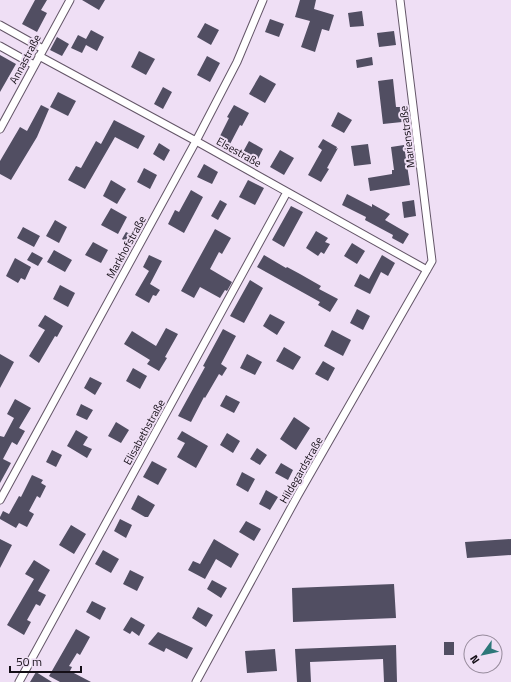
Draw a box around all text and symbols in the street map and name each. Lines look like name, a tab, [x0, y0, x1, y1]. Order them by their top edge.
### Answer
street label: Annastraße	[5, 31, 45, 87]
street label: Marienstraße	[395, 105, 419, 169]
street label: Elsestraße	[213, 133, 265, 171]
street label: Markhofstraße	[102, 212, 150, 281]
street label: Elisabethstraße	[119, 396, 169, 468]
street label: Hildegardstraße	[275, 433, 327, 506]
north arrow	[463, 634, 503, 674]
scale bar	[10, 648, 81, 674]
text: 50 m	[16, 652, 42, 671]
text: N	[466, 652, 483, 667]

